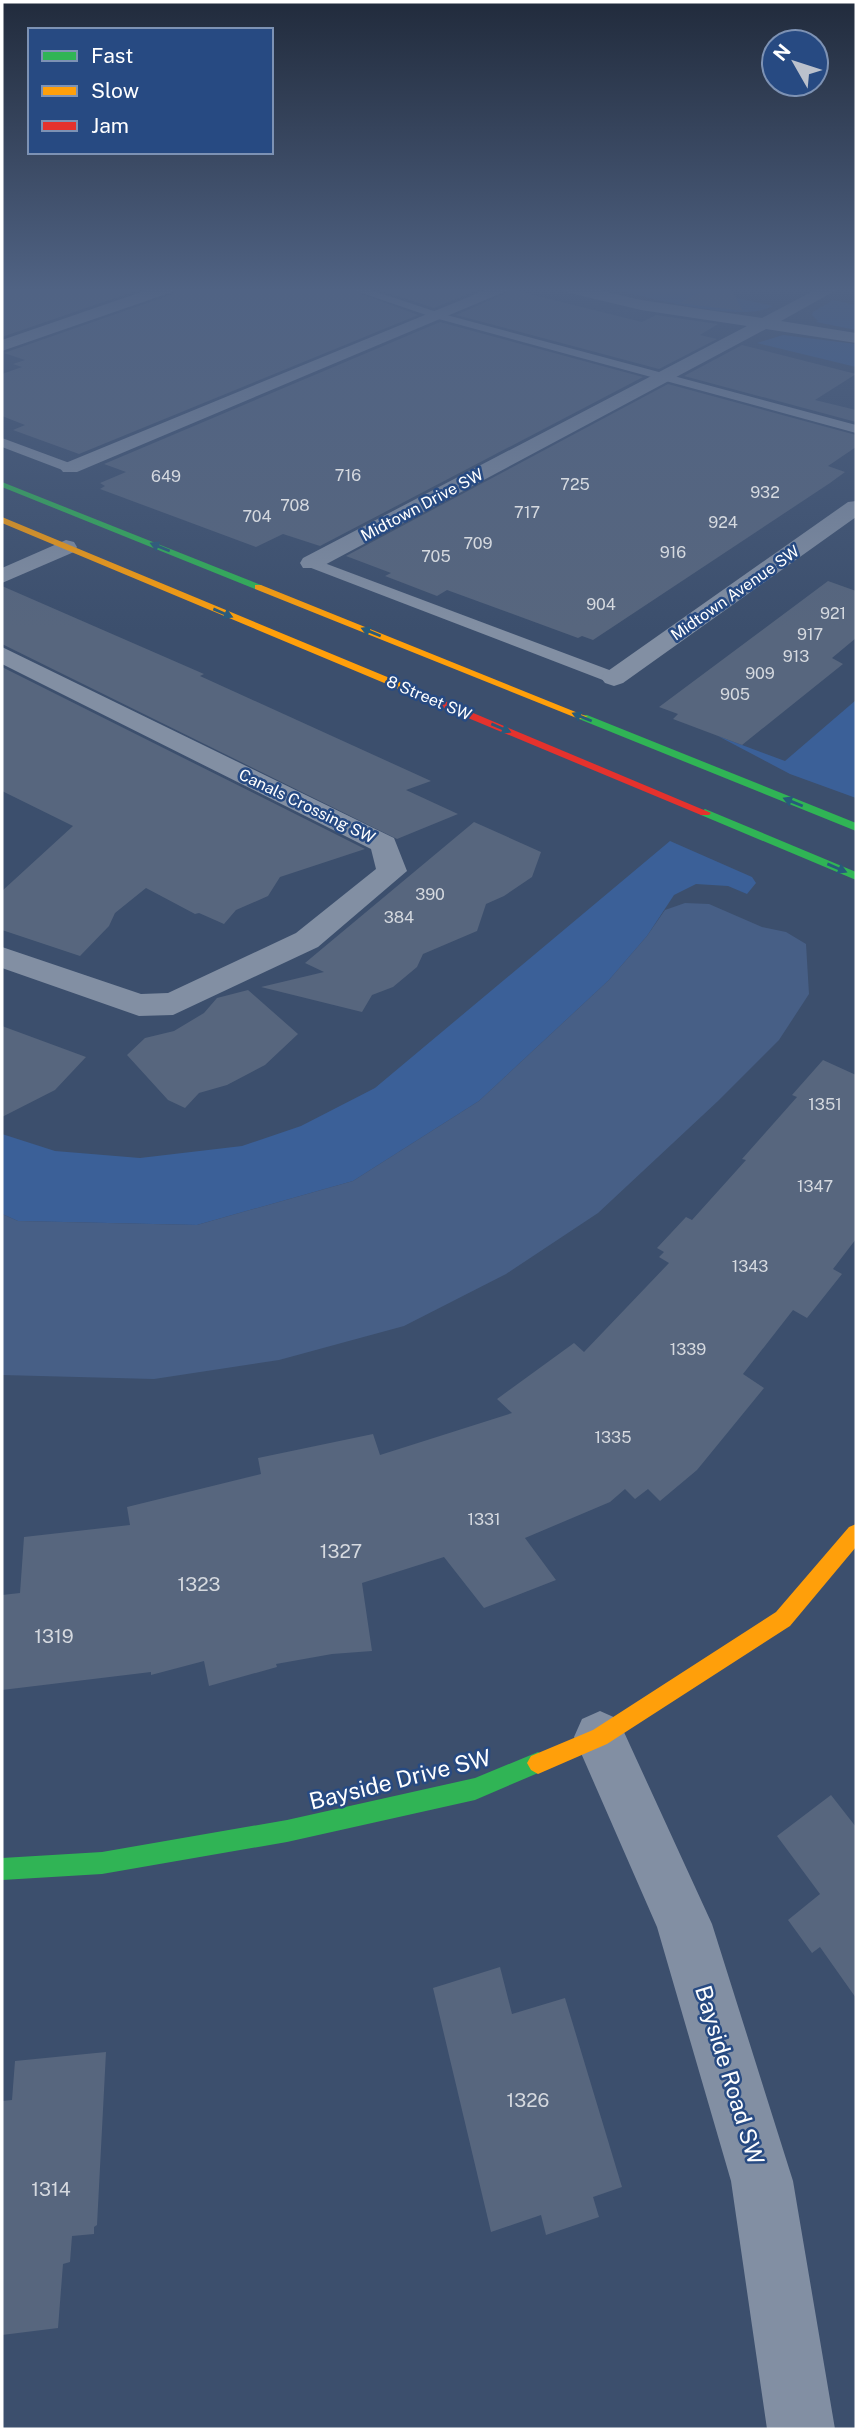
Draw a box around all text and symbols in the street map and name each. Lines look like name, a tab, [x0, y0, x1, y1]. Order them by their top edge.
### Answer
legend	[28, 28, 273, 154]
north arrow	[760, 28, 830, 98]
text: N	[769, 40, 795, 65]
text: Fast	[91, 43, 133, 68]
text: Slow	[91, 78, 139, 103]
text: Jam	[91, 113, 129, 138]
street label: Midtown Drive SW	[358, 465, 486, 545]
house number: 716	[335, 466, 361, 485]
house number: 649	[151, 467, 181, 486]
house number: 725	[560, 475, 590, 494]
house number: 932	[750, 483, 780, 502]
house number: 708	[280, 496, 310, 515]
house number: 717	[514, 503, 540, 522]
house number: 704	[242, 507, 272, 526]
house number: 924	[708, 513, 738, 532]
house number: 709	[464, 534, 492, 553]
street label: Midtown Avenue SW	[667, 541, 803, 645]
one-way arrow	[149, 542, 170, 553]
house number: 916	[660, 543, 686, 562]
house number: 705	[421, 547, 451, 566]
house number: 904	[586, 595, 616, 614]
house number: 921	[820, 604, 846, 623]
one-way arrow	[213, 607, 234, 618]
house number: 917	[797, 625, 823, 644]
one-way arrow	[360, 626, 381, 637]
house number: 913	[783, 647, 809, 666]
house number: 909	[745, 664, 775, 683]
street label: 8 Street SW	[384, 672, 474, 724]
house number: 905	[720, 685, 750, 704]
one-way arrow	[571, 711, 592, 722]
one-way arrow	[491, 723, 512, 734]
street label: Canals Crossing SW	[236, 765, 378, 847]
one-way arrow	[782, 796, 803, 807]
one-way arrow	[826, 863, 847, 874]
house number: 390	[415, 885, 445, 904]
house number: 384	[384, 908, 414, 927]
house number: 1351	[808, 1095, 842, 1114]
house number: 1347	[797, 1177, 833, 1196]
house number: 1343	[732, 1257, 768, 1276]
house number: 1339	[670, 1340, 706, 1359]
house number: 1335	[595, 1428, 631, 1447]
house number: 1331	[467, 1510, 501, 1529]
house number: 1327	[320, 1540, 362, 1562]
house number: 1323	[178, 1573, 221, 1595]
house number: 1319	[34, 1625, 74, 1647]
street label: Bayside Drive SW	[306, 1743, 494, 1815]
street label: Bayside Road SW	[690, 1982, 770, 2168]
house number: 1326	[507, 2089, 549, 2111]
house number: 1314	[31, 2178, 71, 2200]

